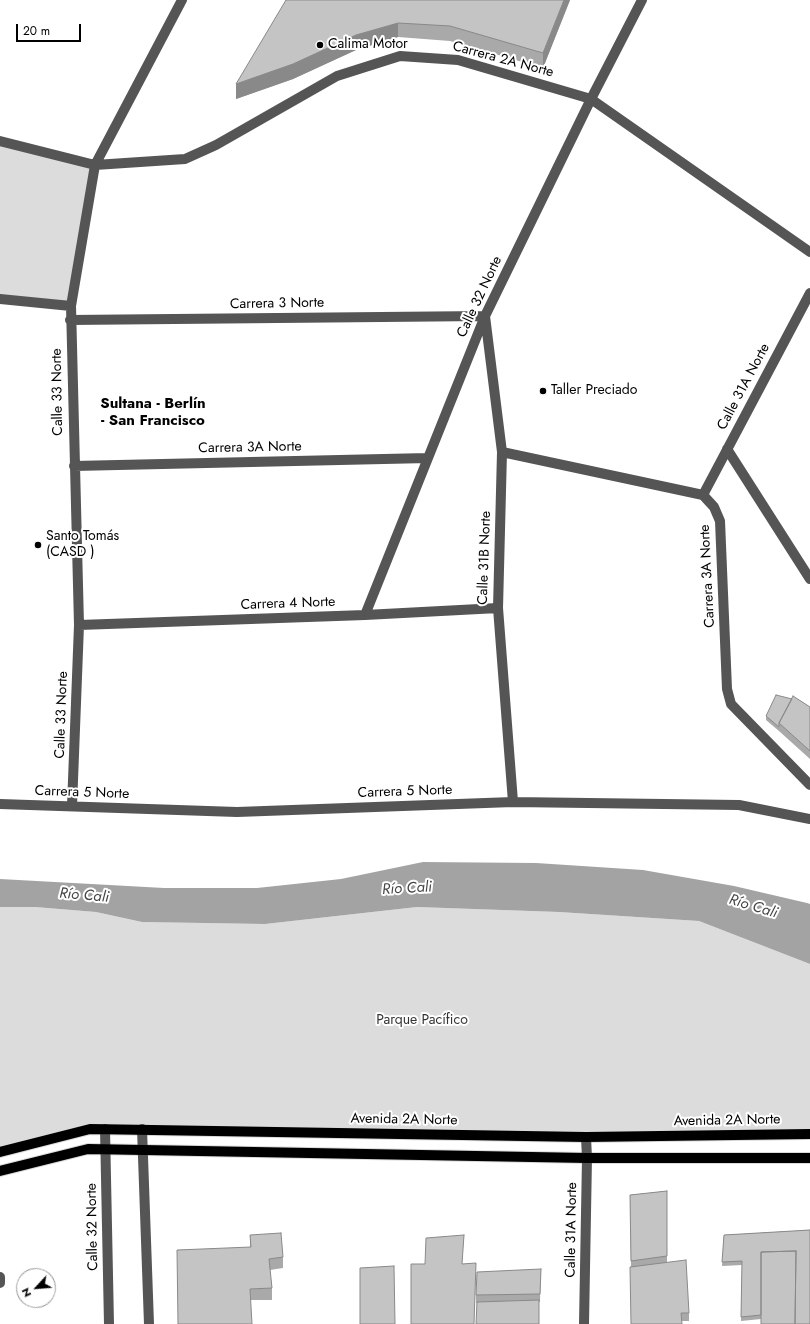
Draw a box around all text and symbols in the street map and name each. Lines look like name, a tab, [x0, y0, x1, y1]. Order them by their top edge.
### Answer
scale bar	[18, 16, 83, 42]
text: 20 m	[23, 22, 50, 40]
place label: Calima Motor	[328, 37, 408, 53]
street label: Carrera 2A Norte	[451, 38, 555, 82]
marker: Calima Motor	[315, 40, 325, 50]
street label: Calle 32 Norte	[454, 254, 506, 340]
street label: Carrera 3 Norte	[230, 295, 324, 313]
street label: Calle 31A Norte	[714, 341, 774, 433]
street label: Calle 33 Norte	[49, 348, 67, 436]
place label: Taller Preciado	[551, 383, 637, 399]
marker: Taller Preciado	[538, 386, 548, 396]
district label: Sultana - Berlín - San Francisco	[100, 395, 206, 430]
street label: Carrera 3A Norte	[198, 439, 302, 457]
street label: Calle 31B Norte	[475, 511, 495, 605]
street label: Carrera 3A Norte	[697, 524, 719, 628]
place label: Santo Tomás (CASD )	[46, 529, 119, 562]
marker: Santo Tomás (CASD )	[33, 540, 43, 550]
street label: Carrera 4 Norte	[240, 594, 336, 614]
street label: Calle 33 Norte	[52, 671, 72, 759]
street label: Carrera 5 Norte	[357, 782, 453, 802]
street label: Carrera 5 Norte	[34, 783, 130, 803]
water label: Río Cali	[382, 879, 432, 899]
water label: Río Cali	[58, 885, 110, 907]
water label: Río Cali	[727, 891, 779, 923]
park label: Parque Pacífico	[376, 1013, 468, 1029]
street label: Avenida 2A Norte	[350, 1111, 458, 1129]
street label: Avenida 2A Norte	[673, 1112, 781, 1130]
street label: Calle 31A Norte	[563, 1182, 581, 1278]
street label: Calle 32 Norte	[84, 1183, 102, 1271]
north arrow	[16, 1268, 56, 1308]
text: N	[17, 1285, 35, 1300]

